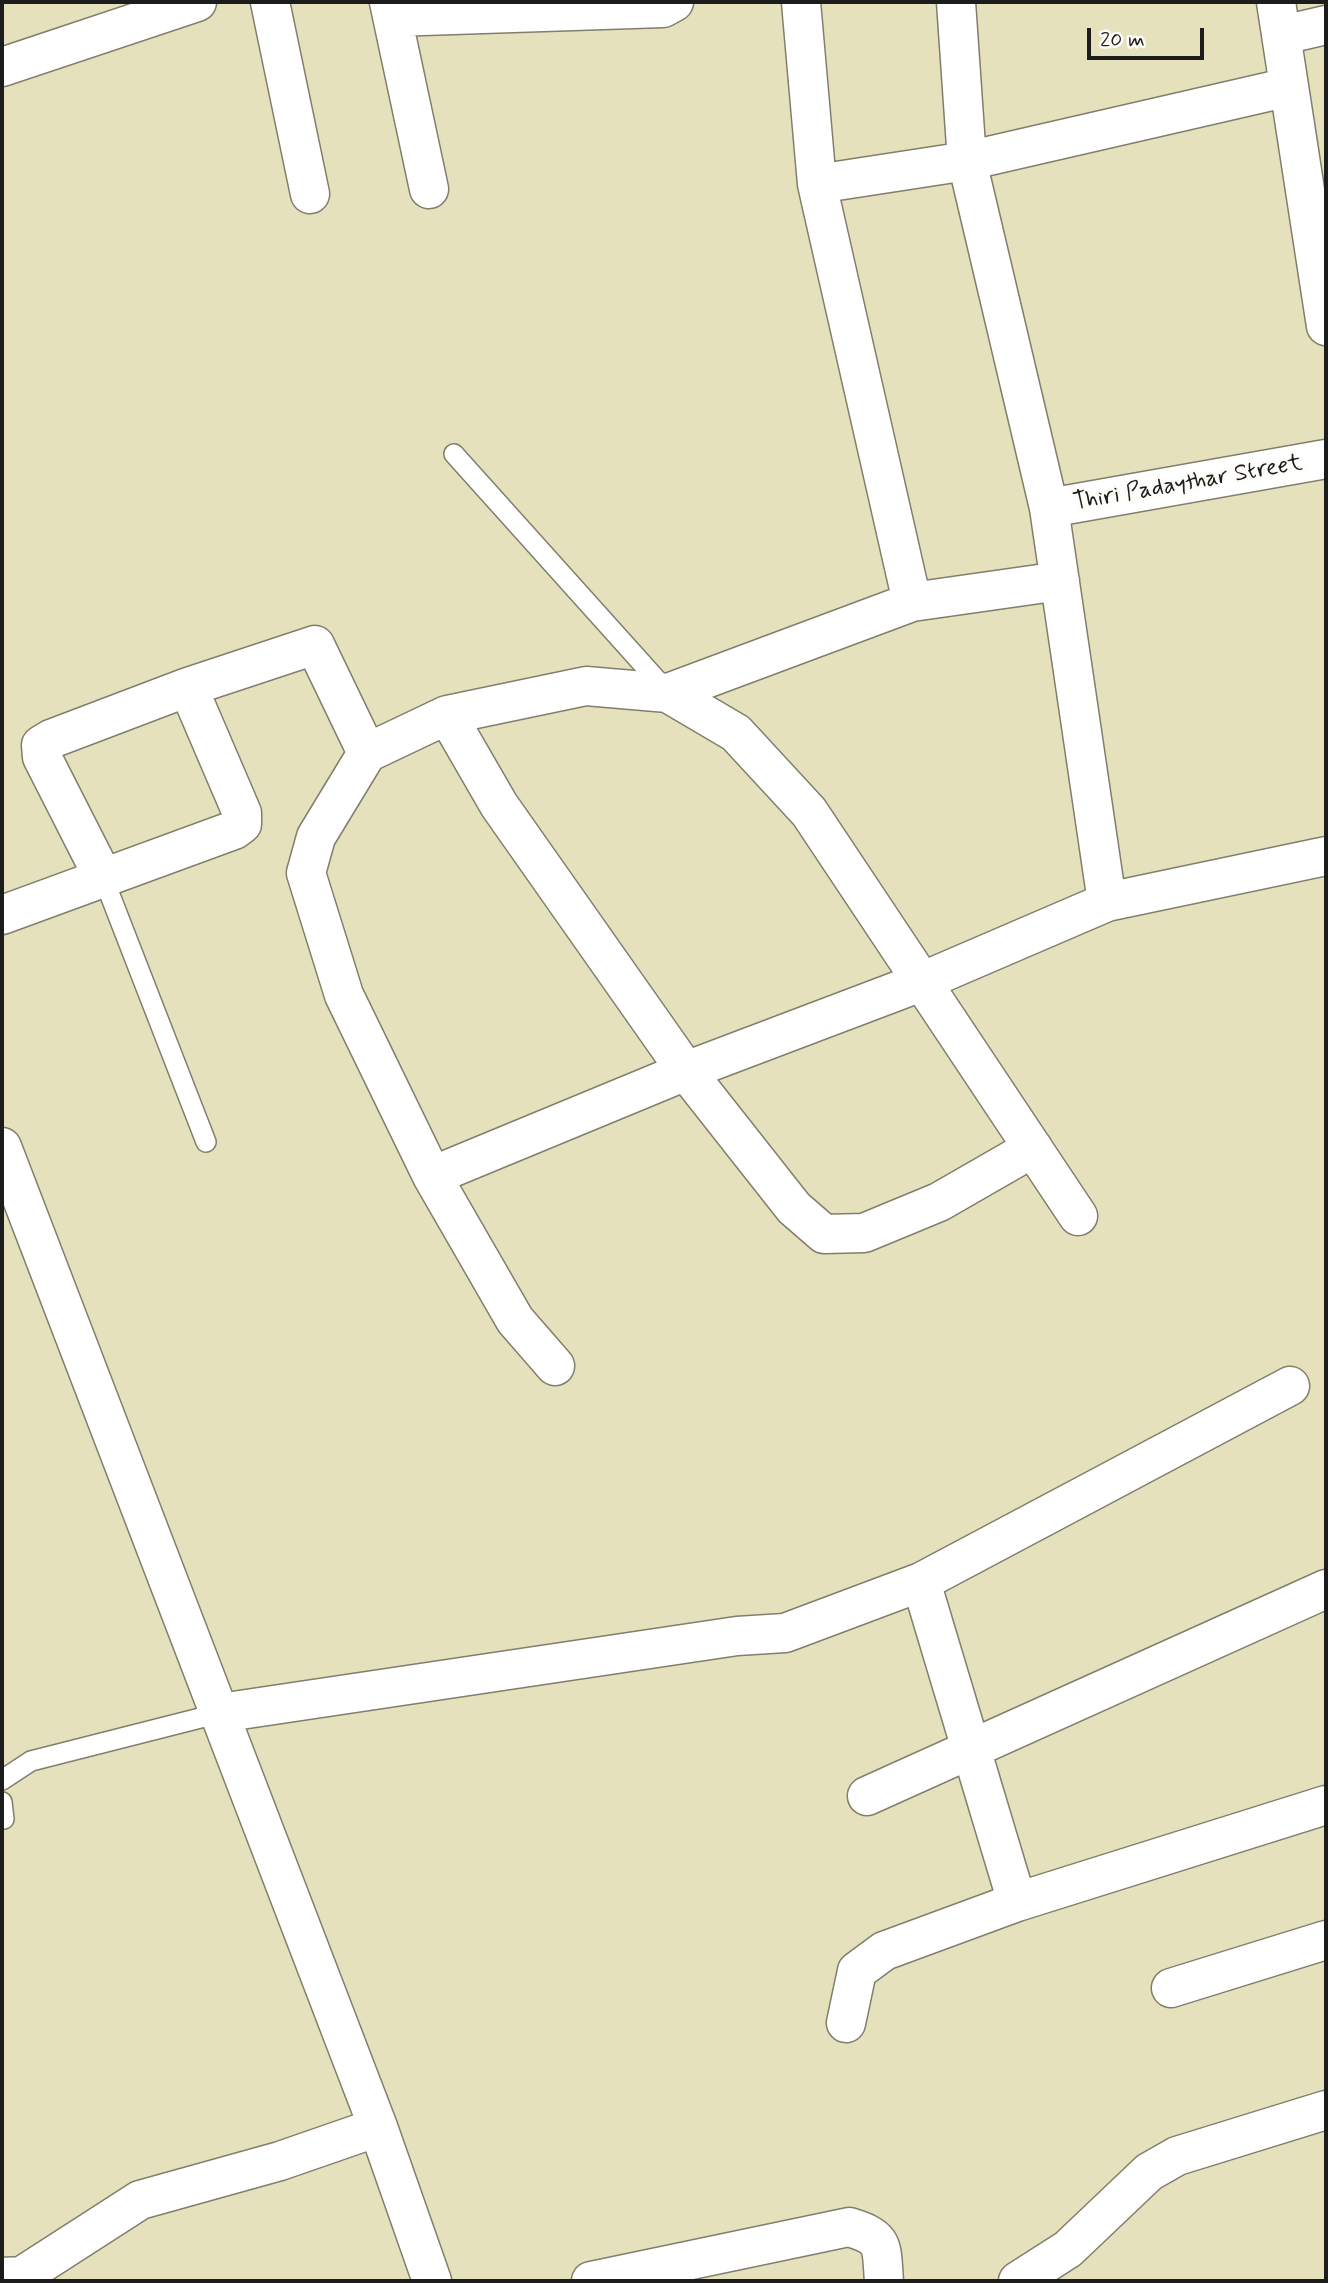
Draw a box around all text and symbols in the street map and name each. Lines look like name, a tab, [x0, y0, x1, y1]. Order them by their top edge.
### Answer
scale bar	[1090, 14, 1207, 58]
text: 20 m	[1100, 26, 1145, 54]
street label: Thiri Padaythar Street	[1071, 450, 1305, 518]

